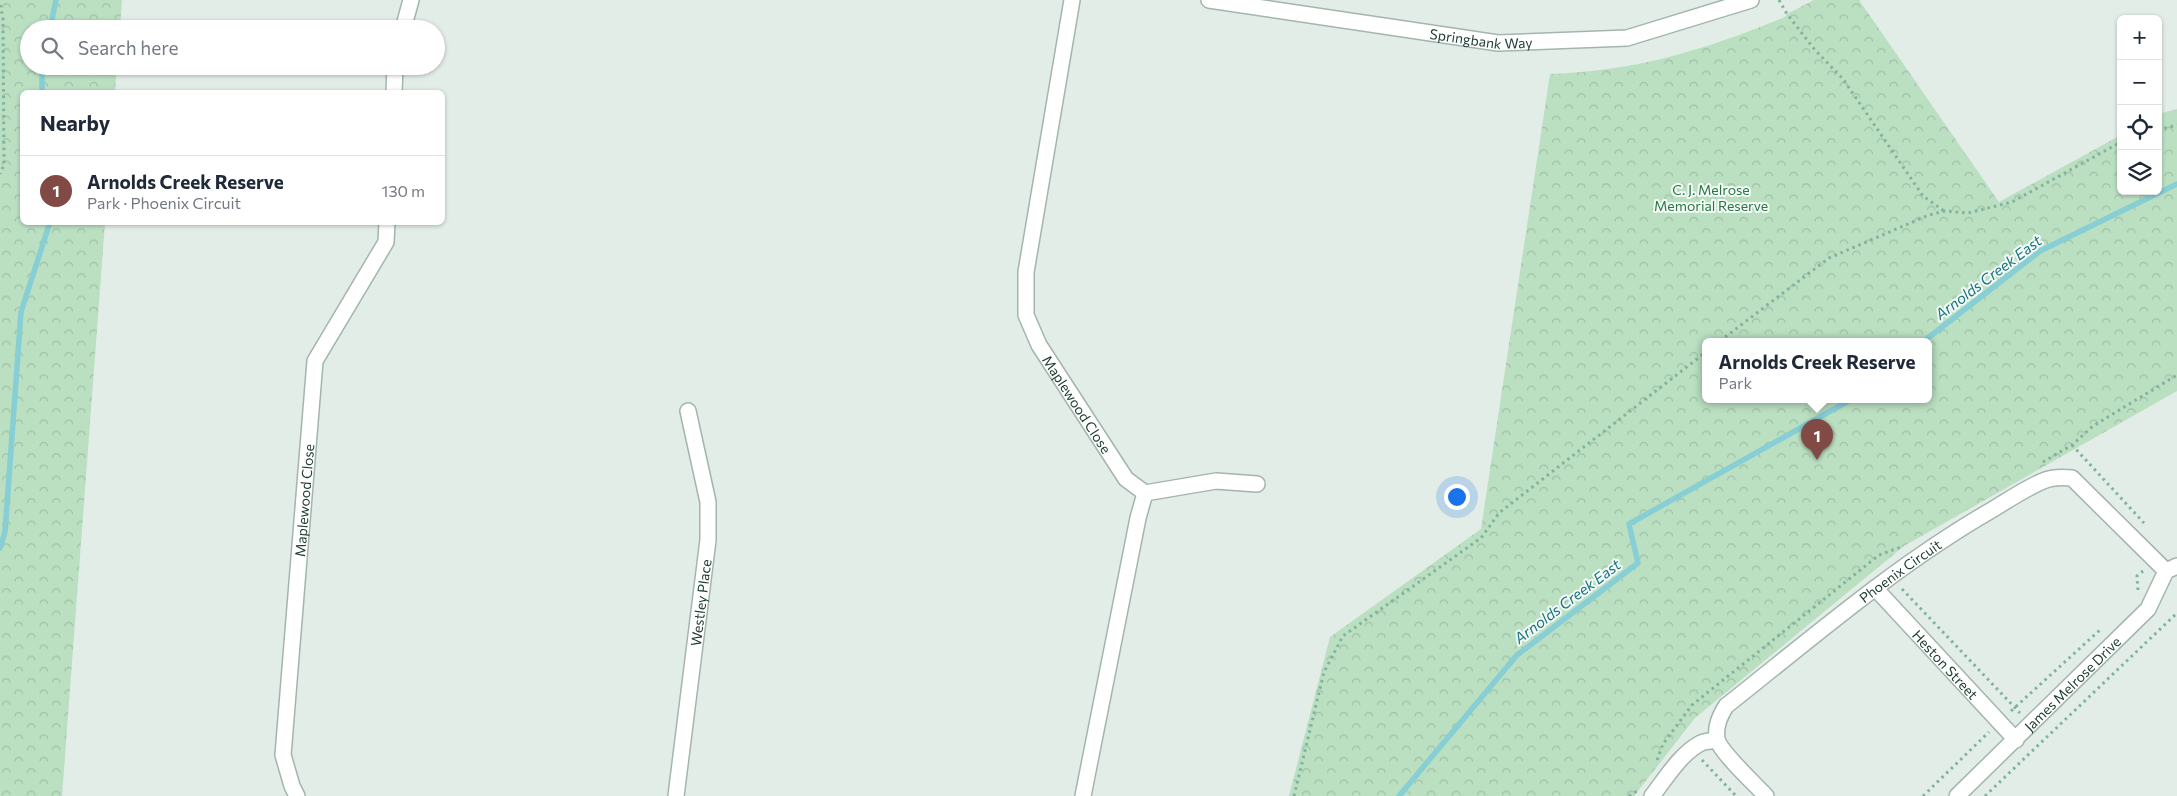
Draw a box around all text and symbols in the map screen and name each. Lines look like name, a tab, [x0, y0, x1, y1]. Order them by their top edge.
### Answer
map controls	[2117, 15, 2162, 195]
button: +	[2117, 15, 2162, 60]
search box	[20, 20, 445, 75]
street label: Springbank Way	[1429, 24, 1533, 52]
icon: search	[38, 34, 66, 62]
text: Search here	[78, 36, 178, 59]
button: −	[2117, 60, 2162, 105]
button: locate	[2117, 105, 2162, 150]
text: Nearby	[40, 110, 110, 135]
button: layers	[2117, 150, 2162, 195]
text: Arnolds Creek Reserve	[87, 170, 284, 193]
text: 1	[52, 181, 60, 200]
text: 130 m	[382, 181, 425, 200]
park label: C. J. Melrose Memorial Reserve	[1654, 181, 1768, 214]
text: Park · Phoenix Circuit	[87, 193, 241, 212]
water label: Arnolds Creek East	[1930, 231, 2045, 323]
popup	[1702, 338, 1932, 403]
text: Arnolds Creek Reserve	[1719, 350, 1915, 373]
street label: Maplewood Close	[1039, 352, 1115, 456]
text: Park	[1719, 373, 1752, 392]
pin: 1	[1801, 419, 1833, 460]
street label: Maplewood Close	[291, 443, 317, 557]
your location	[1444, 484, 1470, 510]
street label: Phoenix Circuit	[1855, 535, 1944, 606]
water label: Arnolds Creek East	[1509, 555, 1624, 647]
street label: Westley Place	[686, 558, 714, 647]
street label: Heston Street	[1909, 626, 1982, 703]
street label: James Melrose Drive	[2020, 632, 2124, 734]

